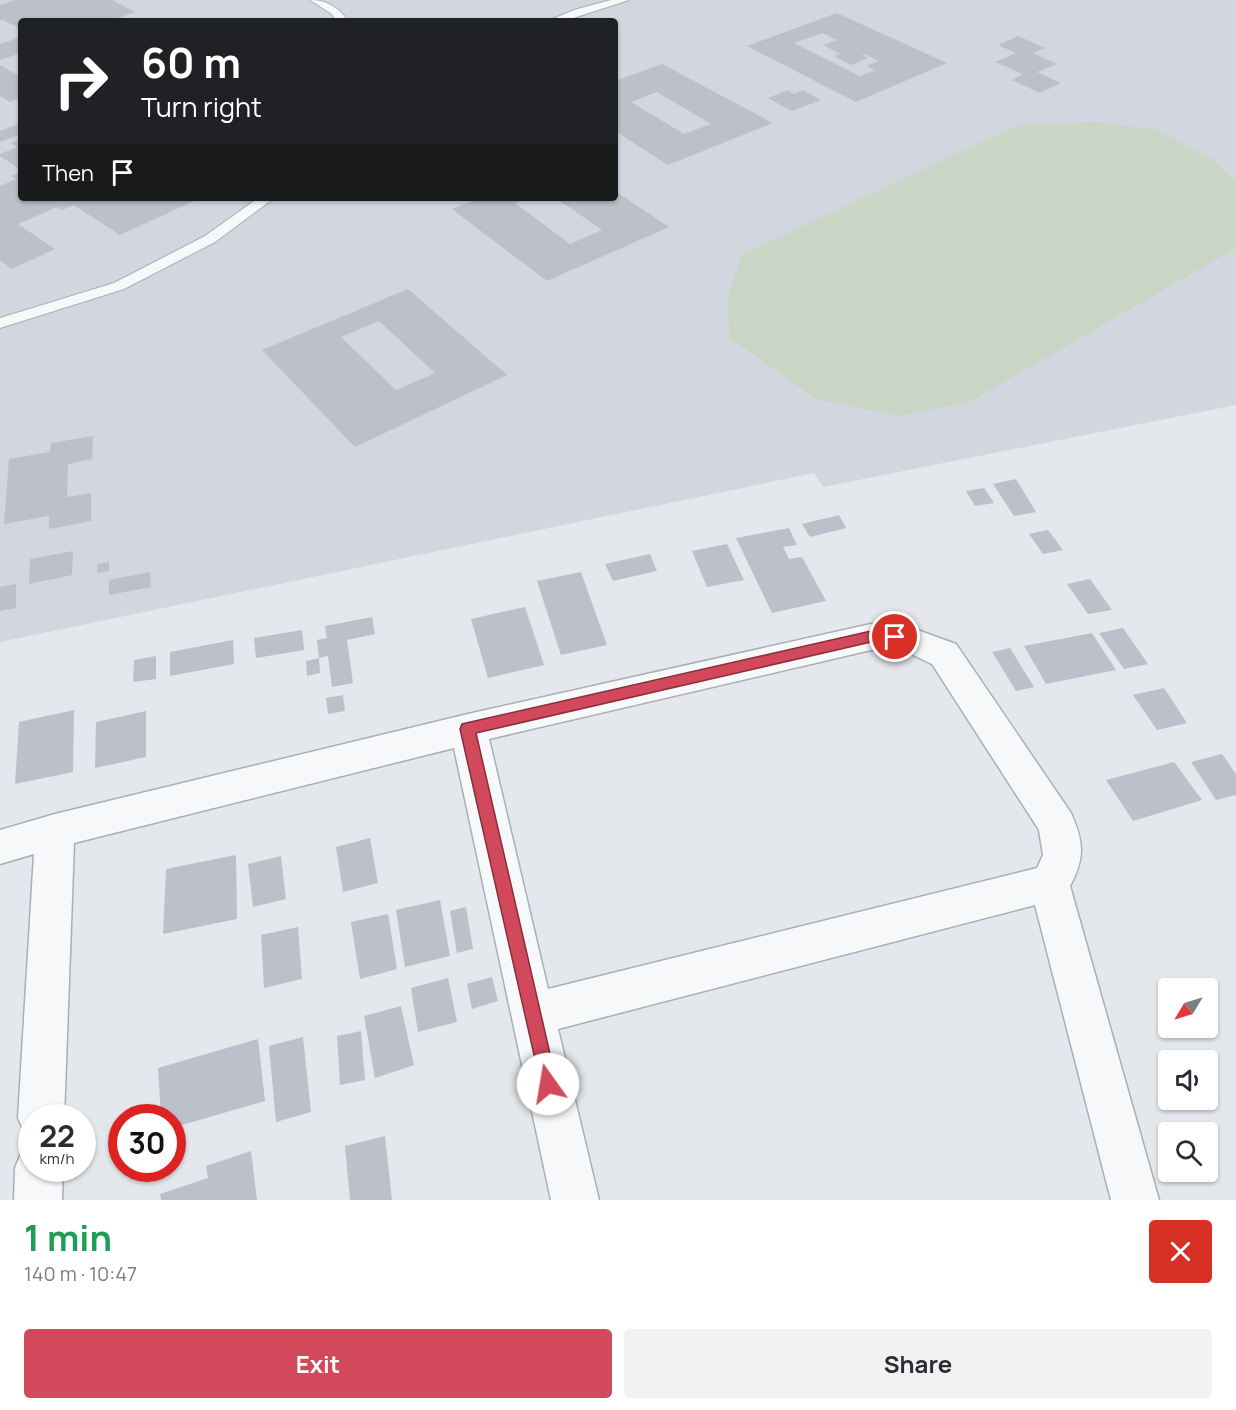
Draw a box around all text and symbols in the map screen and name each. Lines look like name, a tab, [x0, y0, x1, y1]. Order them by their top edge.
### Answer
text: 60 m	[141, 33, 241, 91]
icon: right	[42, 42, 120, 120]
text: Turn right	[141, 88, 262, 125]
icon: arrive	[106, 156, 139, 189]
text: Then	[42, 158, 94, 188]
pin	[869, 611, 920, 662]
icon: arrive	[878, 620, 911, 653]
north arrow	[1158, 978, 1218, 1038]
map controls	[1158, 978, 1218, 1182]
button: sound	[1158, 1050, 1218, 1110]
position arrow	[516, 1052, 580, 1116]
speed limit sign: 30	[108, 1104, 186, 1182]
text: 22	[39, 1115, 75, 1156]
button: search	[1158, 1122, 1218, 1182]
text: km/h	[40, 1148, 74, 1169]
text: 1 min	[24, 1213, 112, 1262]
button: close	[1149, 1220, 1212, 1283]
text: 140 m · 10:47	[24, 1260, 137, 1287]
button: Exit	[24, 1329, 612, 1398]
button: Share	[624, 1329, 1212, 1398]

